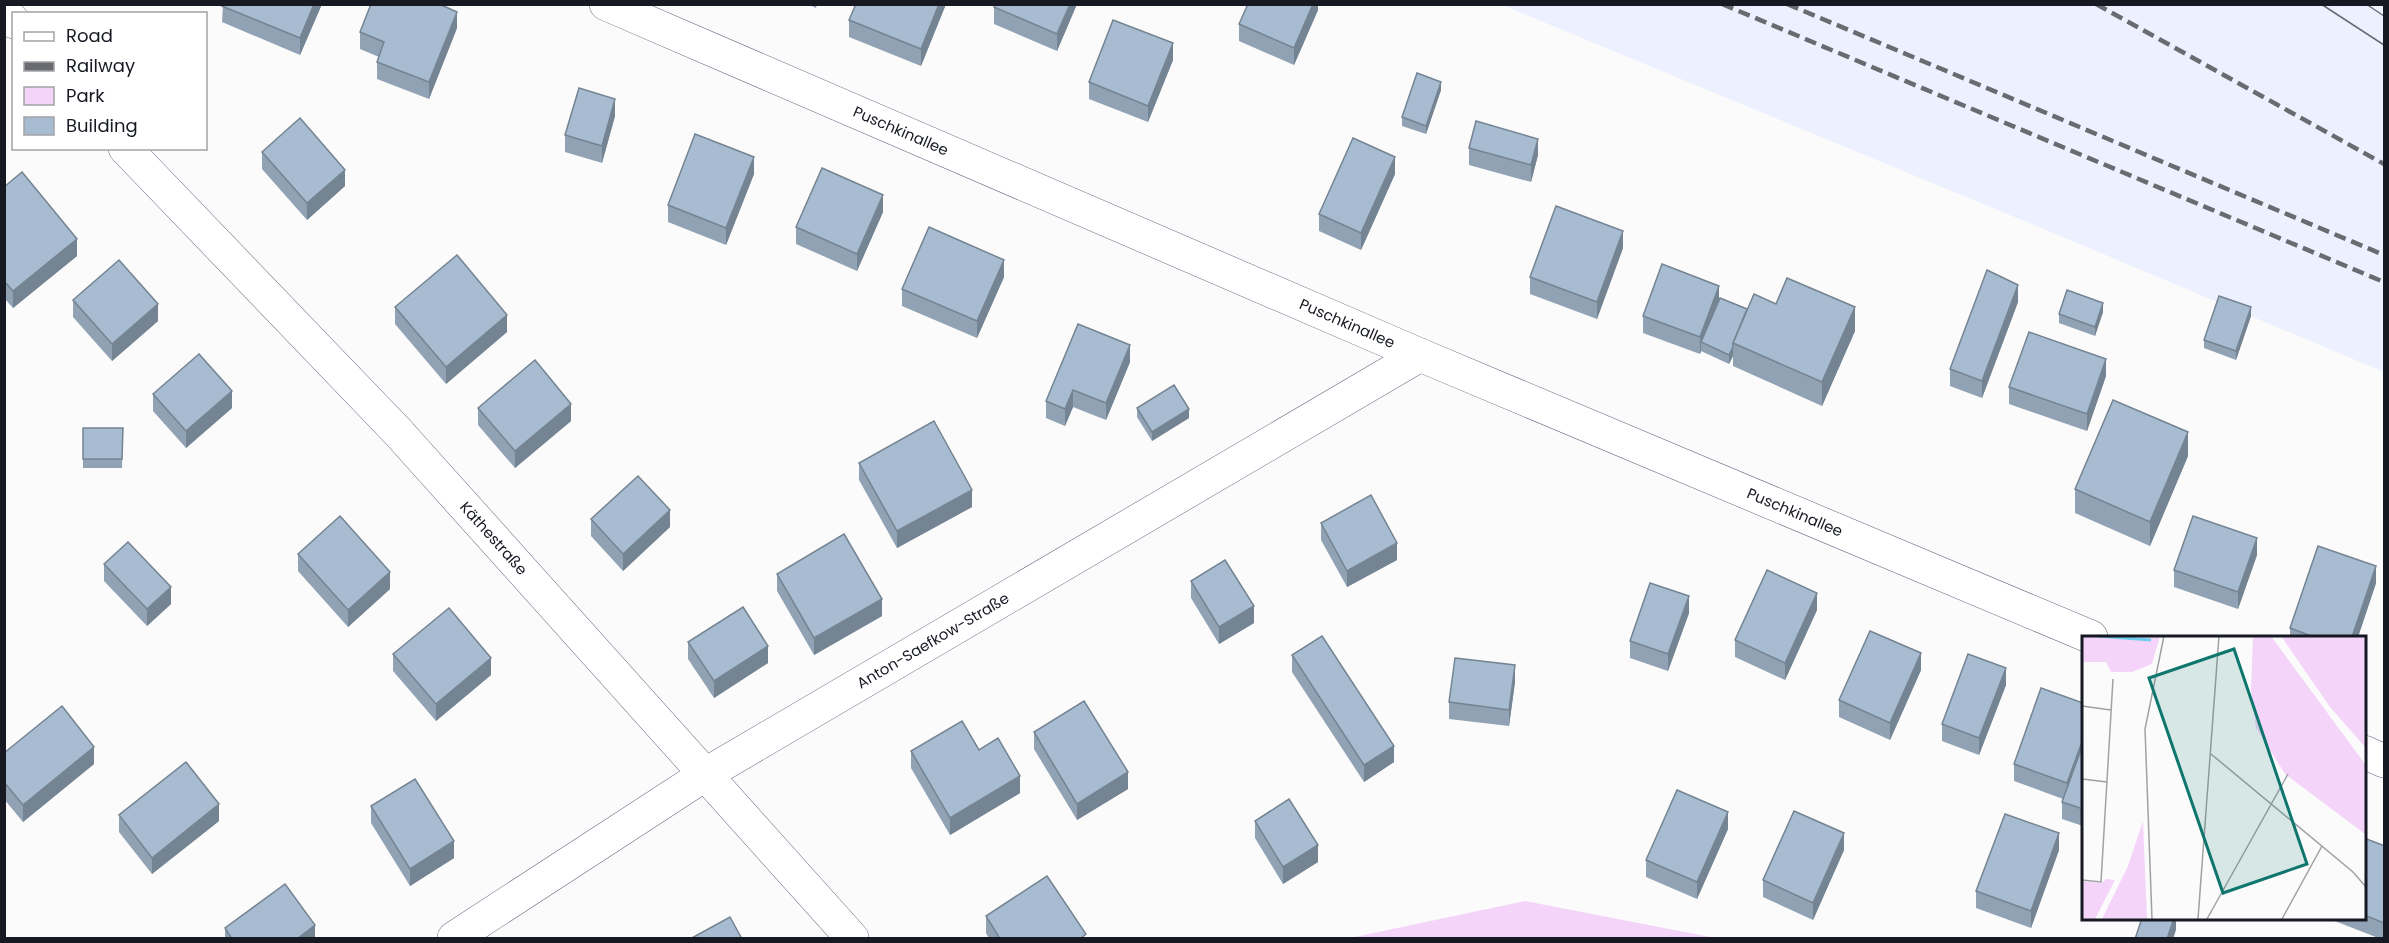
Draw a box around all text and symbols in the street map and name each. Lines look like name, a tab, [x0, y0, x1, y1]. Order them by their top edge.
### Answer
legend	[12, 12, 207, 150]
text: Road	[66, 23, 113, 48]
text: Railway	[66, 53, 135, 78]
text: Park	[66, 83, 105, 108]
street label: Puschkinallee	[850, 101, 952, 160]
text: Building	[66, 113, 138, 138]
street label: Puschkinallee	[1296, 293, 1398, 353]
street label: Puschkinallee	[1744, 483, 1846, 542]
street label: Käthestraße	[455, 497, 532, 579]
street label: Anton-Saefkow-Straße	[853, 587, 1013, 693]
inset map	[2082, 636, 2365, 919]

